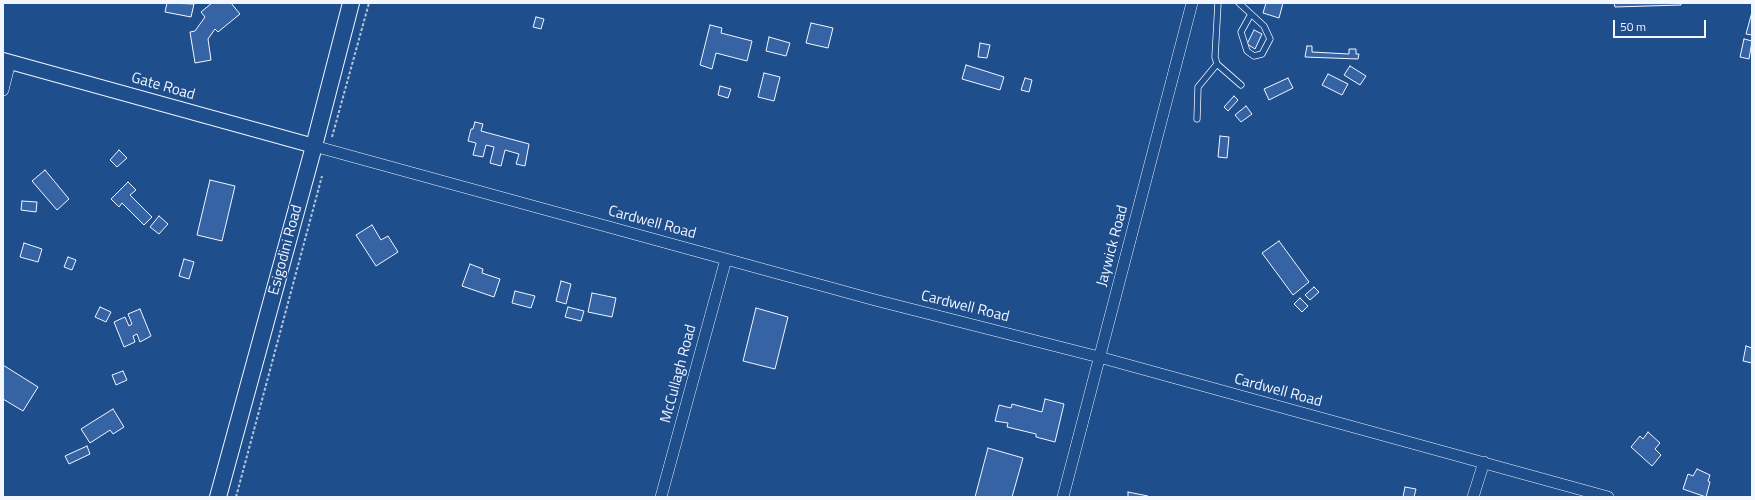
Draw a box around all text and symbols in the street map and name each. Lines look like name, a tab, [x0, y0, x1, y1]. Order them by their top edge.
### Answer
scale bar	[1615, 12, 1708, 38]
text: 50 m	[1620, 17, 1646, 36]
street label: Gate Road	[129, 69, 197, 105]
street label: Esigodini Road	[265, 203, 307, 297]
street label: Cardwell Road	[606, 203, 698, 243]
street label: Jaywick Road	[1094, 203, 1132, 289]
street label: Cardwell Road	[919, 287, 1011, 327]
street label: McCullagh Road	[657, 323, 701, 425]
street label: Cardwell Road	[1232, 371, 1324, 411]

